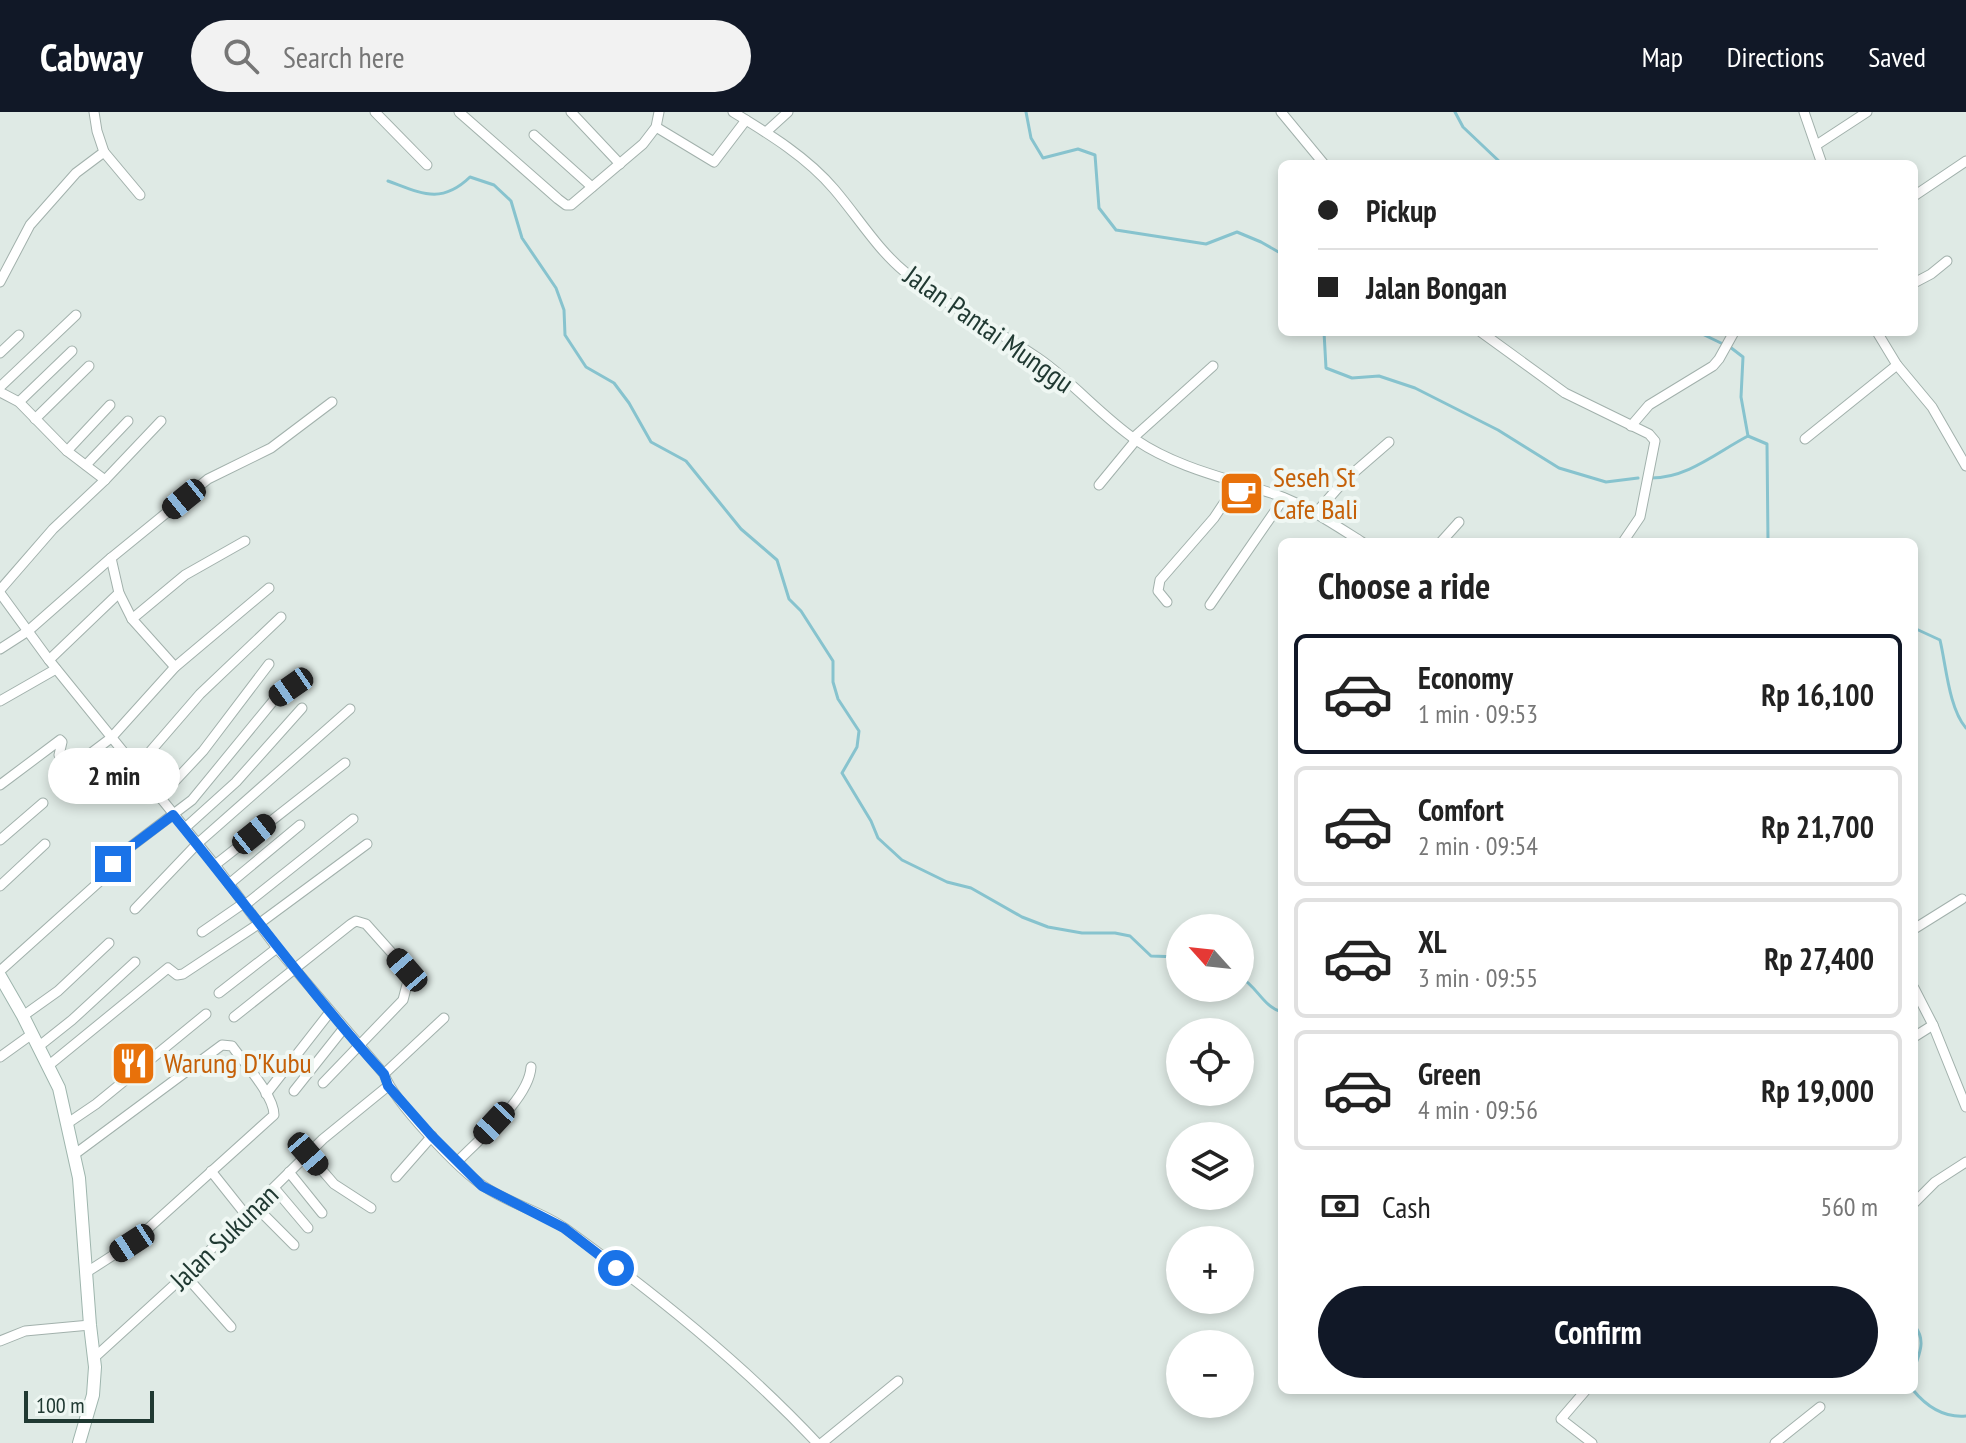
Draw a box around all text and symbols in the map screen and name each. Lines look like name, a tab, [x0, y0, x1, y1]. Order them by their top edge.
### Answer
search box	[191, 20, 751, 92]
text: Cabway	[40, 32, 143, 81]
icon: search	[219, 34, 263, 78]
text: Search here	[283, 37, 405, 76]
text: Map	[1642, 38, 1683, 75]
text: Directions	[1727, 38, 1824, 75]
text: Saved	[1868, 38, 1926, 75]
text: Pickup	[1366, 191, 1437, 230]
street label: Jalan Pantai Munggu	[896, 256, 1081, 401]
text: Jalan Bongan	[1366, 268, 1507, 307]
place label: Seseh St Cafe Bali	[1273, 458, 1358, 527]
cafe icon: Seseh St Cafe Bali	[1218, 469, 1266, 517]
car	[158, 475, 210, 523]
text: Choose a ride	[1318, 562, 1490, 609]
icon: car	[1322, 658, 1394, 730]
text: Economy	[1418, 658, 1513, 697]
car	[264, 663, 318, 711]
text: Rp 16,100	[1761, 675, 1874, 714]
text: 1 min · 09:53	[1418, 697, 1538, 730]
callout: 2 min	[47, 748, 179, 804]
text: 2 min	[88, 759, 140, 792]
icon: car	[1322, 790, 1394, 862]
text: Comfort	[1418, 790, 1504, 829]
text: Rp 21,700	[1761, 807, 1874, 846]
car	[228, 810, 280, 858]
text: 2 min · 09:54	[1418, 829, 1538, 862]
route end	[95, 846, 131, 882]
north arrow	[1166, 914, 1254, 1002]
map controls	[1166, 914, 1254, 1418]
icon: car	[1322, 922, 1394, 994]
text: XL	[1418, 922, 1447, 961]
text: Rp 27,400	[1764, 939, 1874, 978]
car	[382, 944, 432, 996]
text: 3 min · 09:55	[1418, 961, 1538, 994]
button: locate	[1166, 1018, 1254, 1106]
restaurant icon: Warung D'Kubu	[109, 1039, 157, 1087]
place label: Warung D'Kubu	[164, 1044, 312, 1081]
icon: car	[1322, 1054, 1394, 1126]
text: Green	[1418, 1054, 1481, 1093]
text: Rp 19,000	[1761, 1071, 1874, 1110]
text: 4 min · 09:56	[1418, 1093, 1538, 1126]
car	[469, 1097, 519, 1149]
button: layers	[1166, 1122, 1254, 1210]
car	[283, 1128, 333, 1180]
street label: Jalan Sukunan	[161, 1176, 286, 1298]
icon: cash	[1318, 1184, 1362, 1228]
text: Cash	[1382, 1187, 1431, 1226]
text: 560 m	[1820, 1190, 1878, 1223]
car	[105, 1220, 159, 1266]
button: +	[1166, 1226, 1254, 1314]
route start	[598, 1250, 634, 1286]
button: Confirm	[1318, 1286, 1878, 1378]
button: −	[1166, 1330, 1254, 1418]
scale bar	[24, 1387, 154, 1423]
text: 100 m	[36, 1391, 85, 1419]

